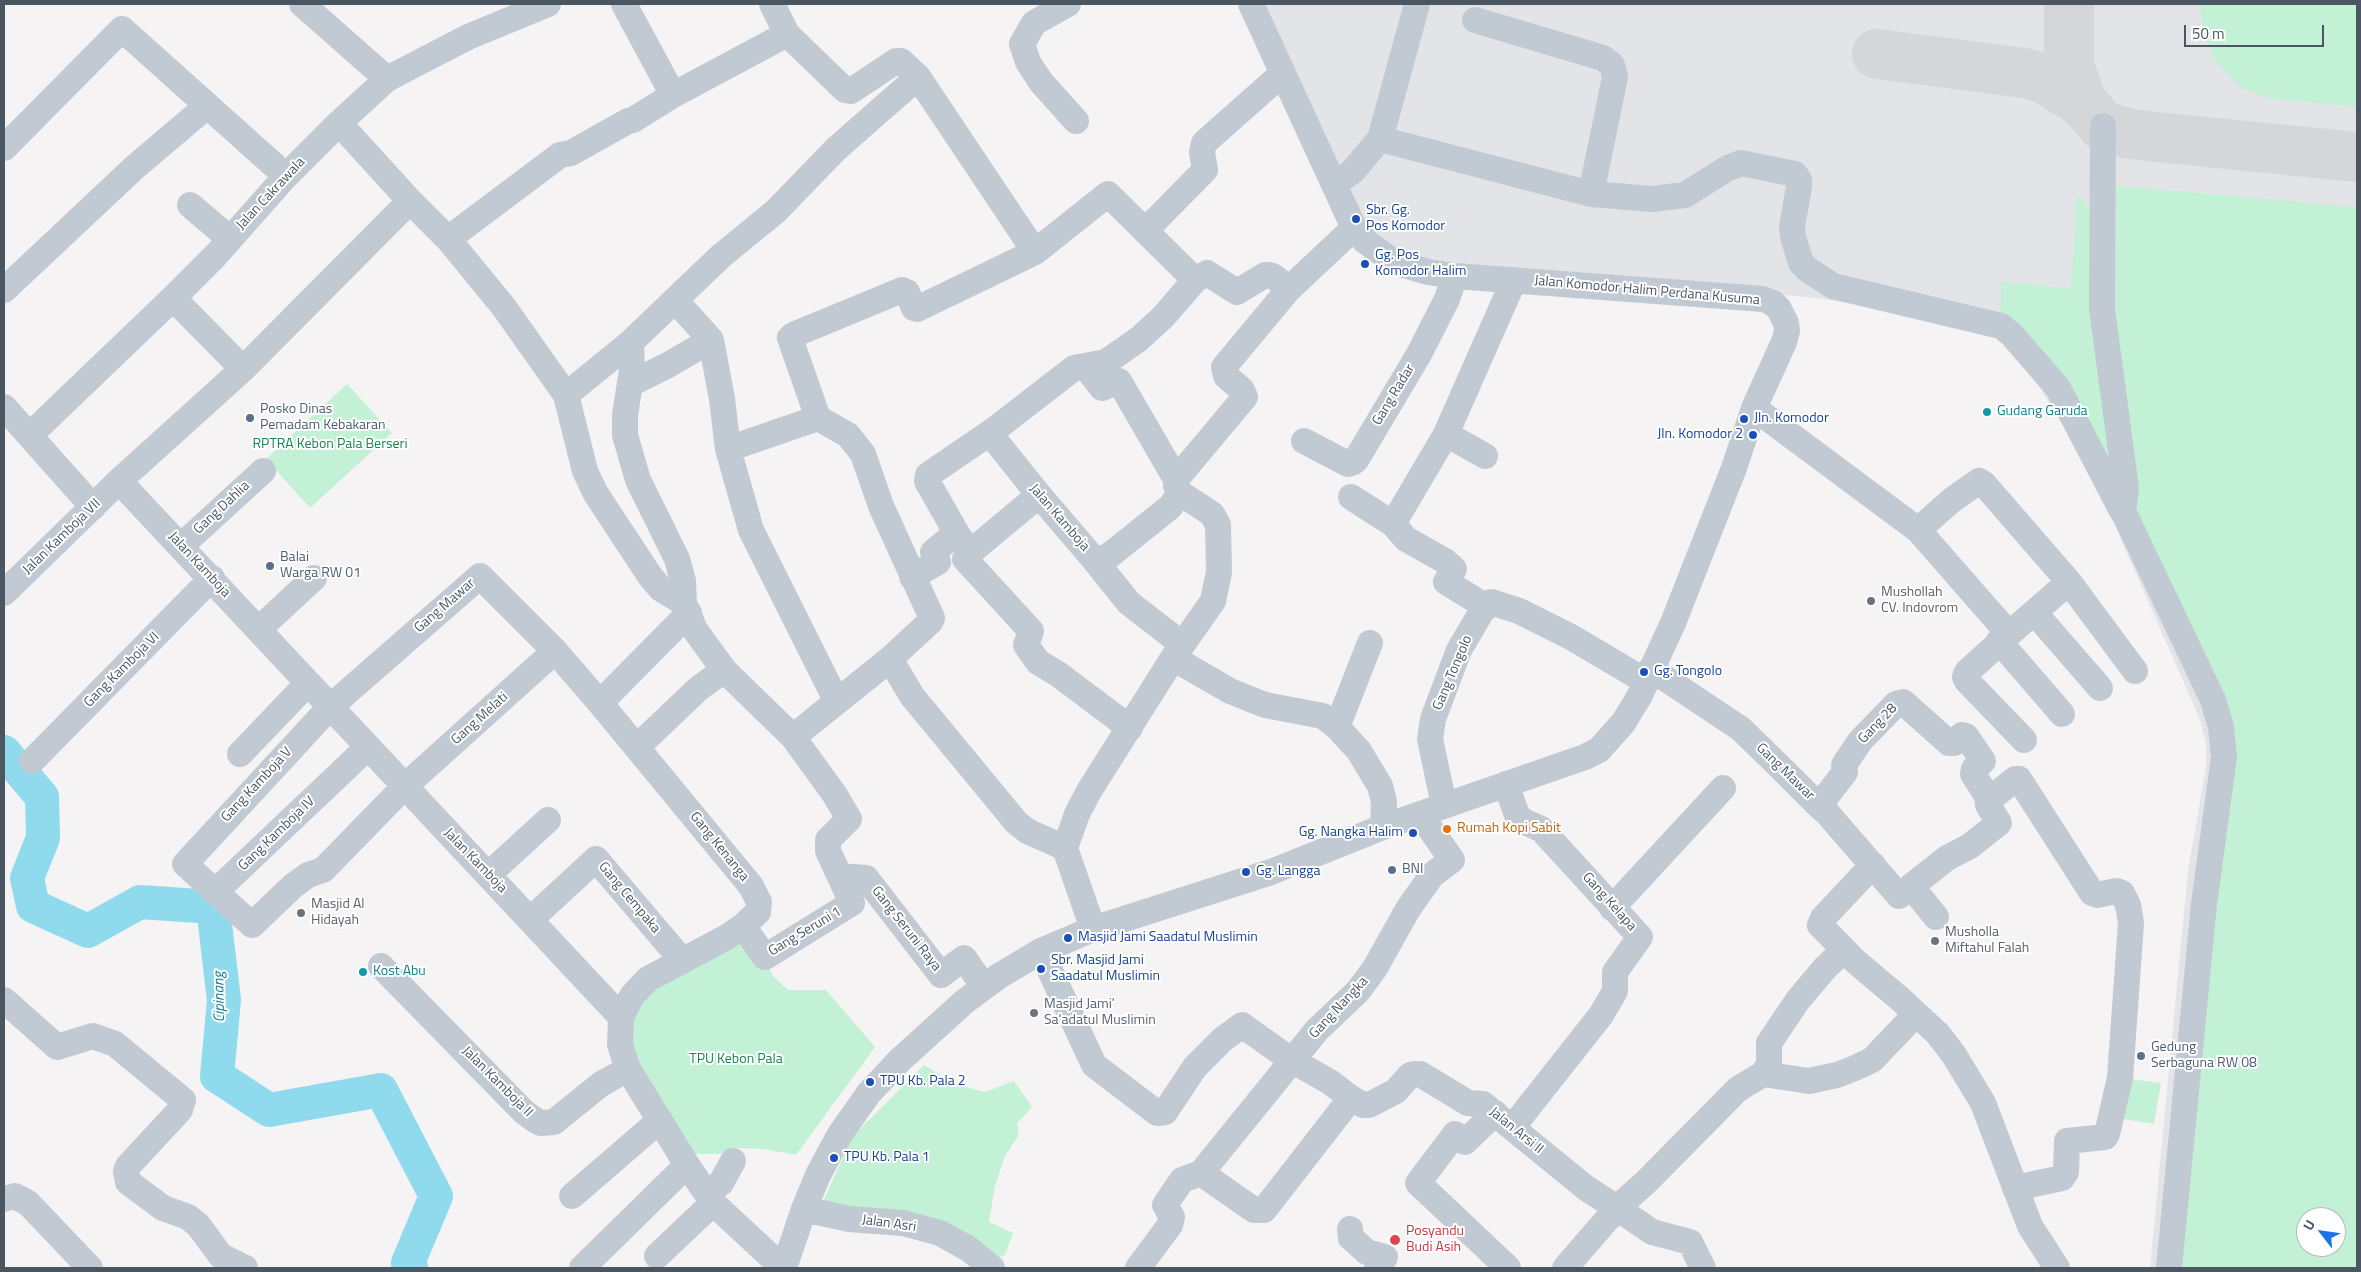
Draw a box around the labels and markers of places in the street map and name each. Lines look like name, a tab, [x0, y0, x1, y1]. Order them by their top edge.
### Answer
place label: Sbr. Gg. Pos Komodor	[1366, 203, 1445, 236]
marker: Sbr. Gg. Pos Komodor	[1350, 213, 1362, 225]
place label: Gg. Pos Komodor Halim	[1375, 248, 1466, 280]
marker: Gg. Pos Komodor Halim	[1359, 258, 1371, 270]
place label: Posko Dinas Pemadam Kebakaran	[260, 402, 385, 434]
place label: Gudang Garuda	[1997, 404, 2088, 420]
marker: Gudang Garuda	[1981, 406, 1993, 418]
place label: Jln. Komodor	[1754, 411, 1829, 427]
marker: Posko Dinas Pemadam Kebakaran	[244, 412, 256, 424]
marker: Jln. Komodor	[1738, 413, 1750, 425]
place label: Jln. Komodor 2	[1657, 427, 1743, 443]
marker: Jln. Komodor 2	[1747, 429, 1759, 441]
place label: Balai Warga RW 01	[280, 550, 361, 582]
marker: Balai Warga RW 01	[264, 560, 276, 572]
place label: Mushollah CV. Indovrom	[1881, 585, 1958, 618]
marker: Mushollah CV. Indovrom	[1865, 595, 1877, 607]
place label: Gg. Tongolo	[1654, 664, 1722, 680]
marker: Gg. Tongolo	[1638, 666, 1650, 678]
place label: Rumah Kopi Sabit	[1457, 821, 1561, 837]
marker: Rumah Kopi Sabit	[1441, 823, 1453, 835]
place label: Gg. Nangka Halim	[1299, 825, 1403, 841]
marker: Gg. Nangka Halim	[1407, 827, 1419, 839]
place label: BNI	[1402, 862, 1424, 878]
place label: Gg. Langga	[1256, 864, 1320, 880]
marker: BNI	[1386, 864, 1398, 876]
marker: Gg. Langga	[1240, 866, 1252, 878]
place label: Masjid Al Hidayah	[311, 897, 364, 930]
marker: Masjid Al Hidayah	[295, 907, 307, 919]
place label: Musholla Miftahul Falah	[1945, 925, 2029, 958]
place label: Masjid Jami Saadatul Muslimin	[1078, 930, 1258, 946]
marker: Masjid Jami Saadatul Muslimin	[1062, 932, 1074, 944]
marker: Musholla Miftahul Falah	[1929, 935, 1941, 947]
place label: Sbr. Masjid Jami Saadatul Muslimin	[1051, 953, 1160, 986]
marker: Sbr. Masjid Jami Saadatul Muslimin	[1035, 963, 1047, 975]
place label: Kost Abu	[373, 964, 426, 980]
marker: Kost Abu	[357, 966, 369, 978]
place label: Masjid Jami' Sa'adatul Muslimin	[1044, 997, 1156, 1030]
marker: Masjid Jami' Sa'adatul Muslimin	[1028, 1007, 1040, 1019]
place label: Gedung Serbaguna RW 08	[2151, 1040, 2257, 1072]
marker: Gedung Serbaguna RW 08	[2135, 1050, 2147, 1062]
place label: TPU Kb. Pala 2	[880, 1074, 966, 1090]
marker: TPU Kb. Pala 2	[864, 1076, 876, 1088]
place label: TPU Kb. Pala 1	[844, 1150, 930, 1166]
marker: TPU Kb. Pala 1	[828, 1152, 840, 1164]
place label: Posyandu Budi Asih	[1406, 1224, 1464, 1256]
marker: Posyandu Budi Asih	[1388, 1233, 1402, 1247]

